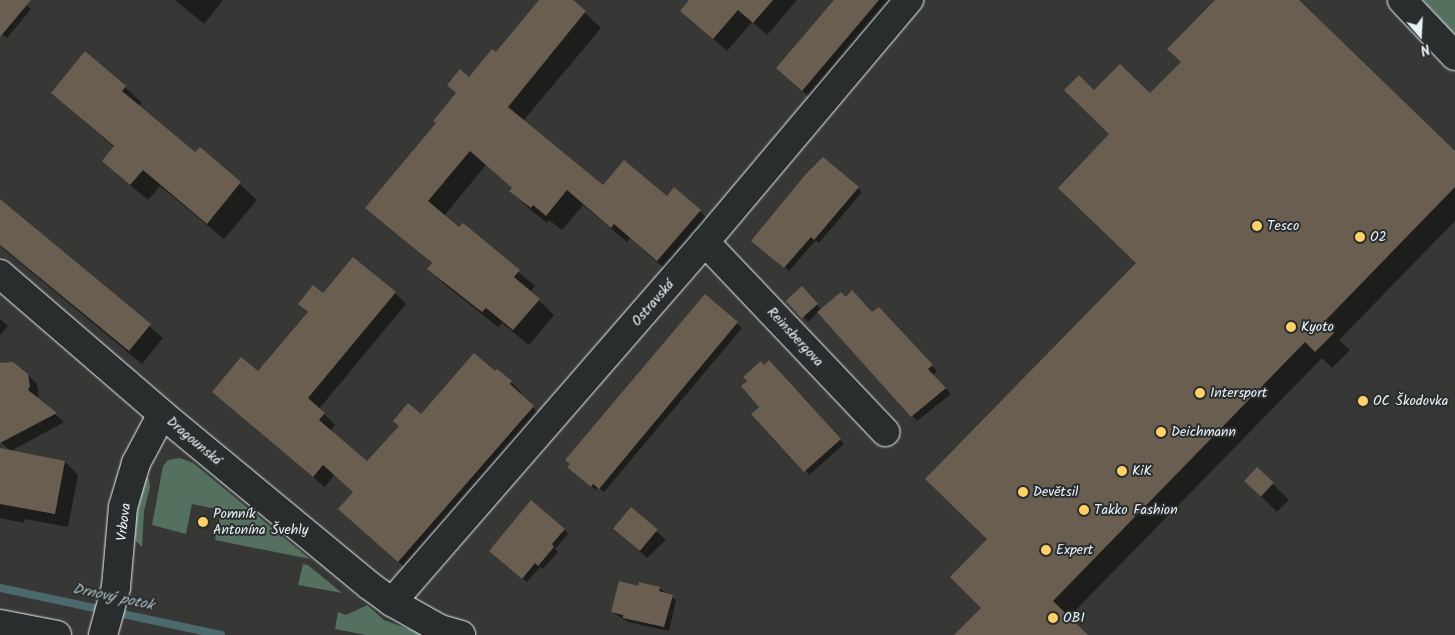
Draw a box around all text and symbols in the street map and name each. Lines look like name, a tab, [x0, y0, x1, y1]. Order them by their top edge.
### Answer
north arrow	[1395, 10, 1445, 60]
text: N	[1417, 37, 1433, 61]
place label: Tesco	[1267, 218, 1299, 234]
marker: Tesco	[1251, 220, 1263, 232]
place label: O2	[1370, 229, 1387, 245]
marker: O2	[1354, 231, 1366, 243]
street label: Ostravská	[628, 276, 678, 330]
street label: Reinsbergova	[763, 304, 827, 370]
place label: Kyoto	[1301, 319, 1334, 335]
marker: Kyoto	[1285, 321, 1297, 333]
place label: Intersport	[1210, 385, 1267, 401]
marker: Intersport	[1194, 387, 1206, 399]
place label: OC Škodovka	[1373, 393, 1448, 409]
marker: OC Škodovka	[1357, 395, 1369, 407]
street label: Dragounská	[163, 413, 225, 469]
place label: Deichmann	[1171, 424, 1236, 440]
marker: Deichmann	[1155, 426, 1167, 438]
place label: KiK	[1132, 463, 1152, 479]
marker: KiK	[1116, 465, 1128, 477]
place label: Devětsil	[1033, 484, 1079, 500]
marker: Devětsil	[1017, 486, 1029, 498]
street label: Vrbova	[113, 502, 135, 542]
place label: Takko Fashion	[1094, 502, 1178, 518]
marker: Takko Fashion	[1078, 504, 1090, 516]
place label: Pomník Antonína Švehly	[213, 506, 308, 538]
marker: Pomník Antonína Švehly	[197, 516, 209, 528]
place label: Expert	[1056, 542, 1093, 558]
marker: Expert	[1040, 544, 1052, 556]
water label: Drnový potok	[71, 581, 155, 615]
place label: OBI	[1063, 610, 1085, 626]
marker: OBI	[1047, 612, 1059, 624]

